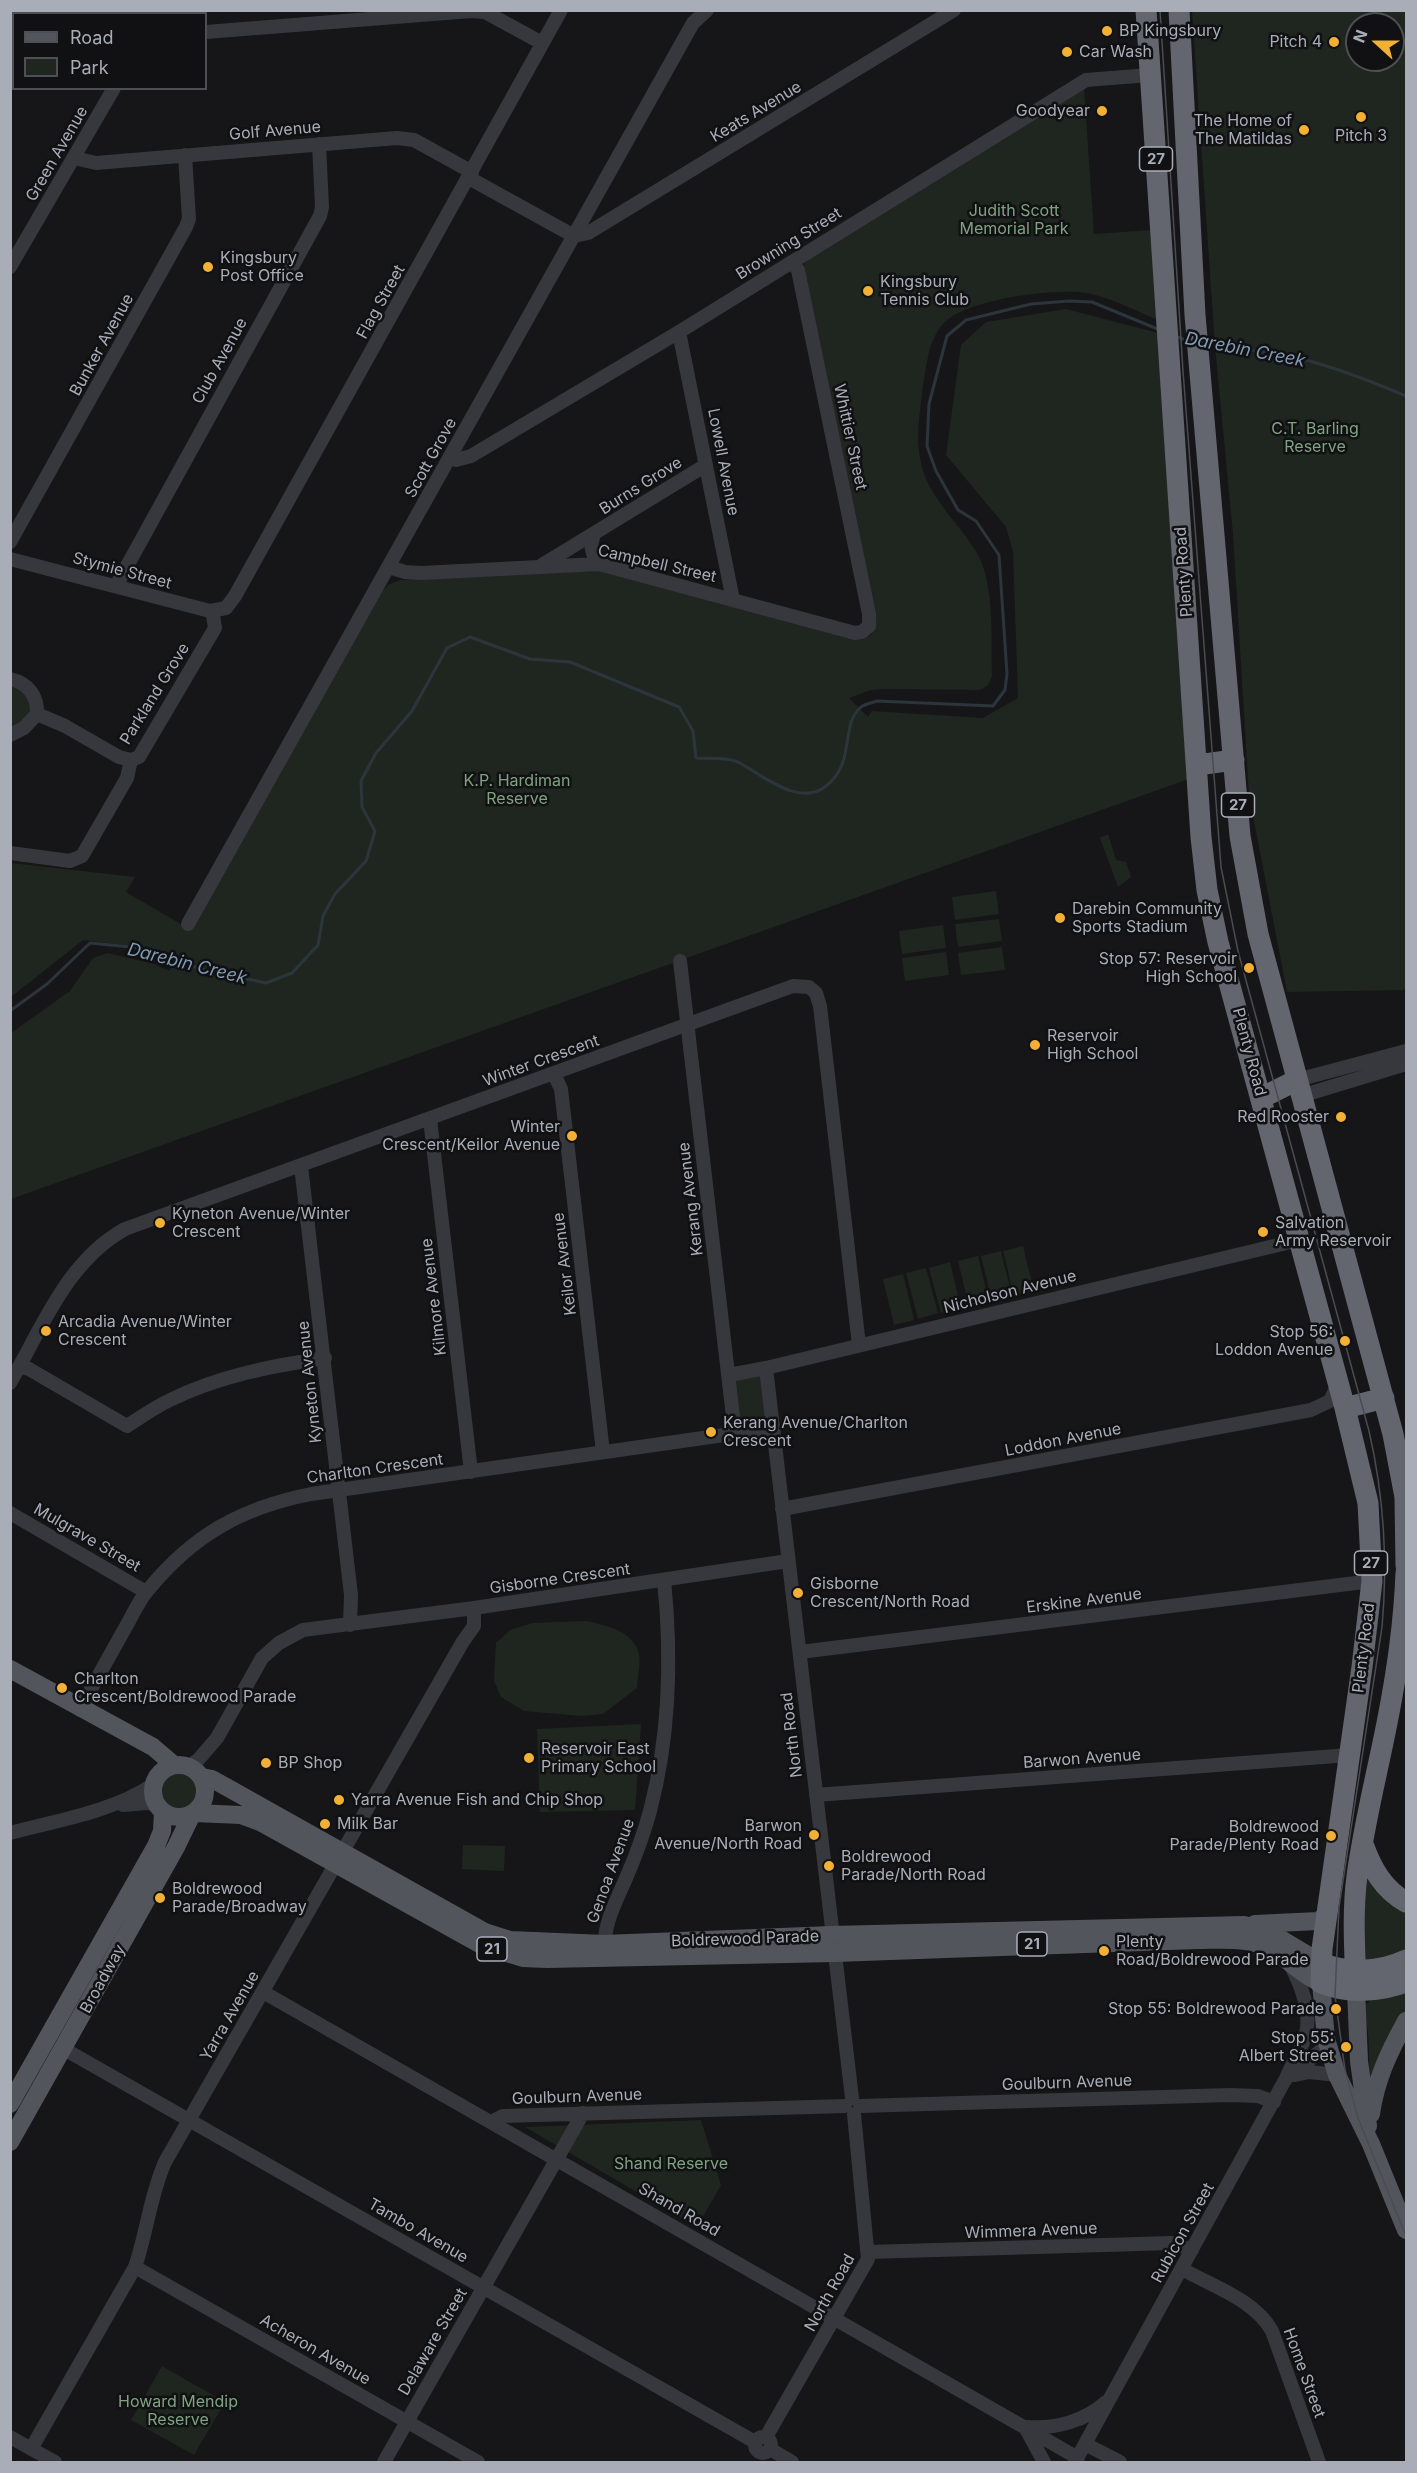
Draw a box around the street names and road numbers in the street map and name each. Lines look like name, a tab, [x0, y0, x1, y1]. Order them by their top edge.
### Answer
street label: Keats Avenue	[707, 77, 805, 147]
street label: Green Avenue	[22, 103, 92, 205]
street label: Golf Avenue	[228, 117, 322, 145]
road number: 27	[1140, 147, 1172, 171]
street label: Browning Street	[733, 204, 845, 284]
street label: Flag Street	[353, 262, 409, 342]
street label: Bunker Avenue	[66, 291, 138, 399]
street label: Club Avenue	[188, 315, 252, 407]
street label: Whittier Street	[829, 382, 871, 492]
street label: Lowell Avenue	[703, 407, 743, 517]
street label: Scott Grove	[401, 415, 461, 501]
street label: Burns Grove	[596, 453, 686, 519]
street label: Plenty Road	[1171, 526, 1197, 618]
street label: Campbell Street	[596, 541, 718, 587]
street label: Stymie Street	[70, 549, 174, 593]
street label: Parkland Grove	[116, 640, 194, 748]
road number: 27	[1222, 793, 1254, 817]
street label: Plenty Road	[1228, 1006, 1270, 1098]
street label: Winter Crescent	[480, 1031, 602, 1091]
street label: Kerang Avenue	[674, 1141, 708, 1257]
street label: Keilor Avenue	[549, 1211, 581, 1317]
street label: Kilmore Avenue	[417, 1237, 451, 1357]
street label: Nicholson Avenue	[942, 1266, 1078, 1318]
street label: Kyneton Avenue	[294, 1320, 326, 1444]
street label: Loddon Avenue	[1003, 1419, 1123, 1461]
street label: Charlton Crescent	[306, 1450, 444, 1488]
street label: Mulgrave Street	[30, 1500, 144, 1576]
road number: 27	[1354, 1551, 1388, 1575]
street label: Gisborne Crescent	[489, 1560, 631, 1598]
street label: Erskine Avenue	[1025, 1584, 1143, 1618]
street label: Plenty Road	[1349, 1602, 1379, 1694]
street label: North Road	[777, 1691, 807, 1779]
street label: Barwon Avenue	[1022, 1745, 1142, 1773]
street label: Genoa Avenue	[583, 1816, 639, 1926]
street label: Boldrewood Parade	[671, 1927, 819, 1951]
road number: 21	[1017, 1932, 1047, 1956]
road number: 21	[477, 1937, 507, 1961]
street label: Broadway	[76, 1941, 130, 2017]
street label: Yarra Avenue	[197, 1968, 263, 2064]
street label: Goulburn Avenue	[1001, 2071, 1133, 2095]
street label: Goulburn Avenue	[511, 2085, 643, 2109]
street label: Shand Road	[635, 2179, 723, 2241]
street label: Rubicon Street	[1148, 2180, 1218, 2286]
street label: Tambo Avenue	[365, 2195, 471, 2267]
street label: Wimmera Avenue	[964, 2219, 1098, 2243]
street label: North Road	[801, 2251, 859, 2335]
street label: Delaware Street	[395, 2285, 471, 2399]
street label: Acheron Avenue	[256, 2311, 374, 2389]
street label: Home Street	[1279, 2325, 1329, 2421]

